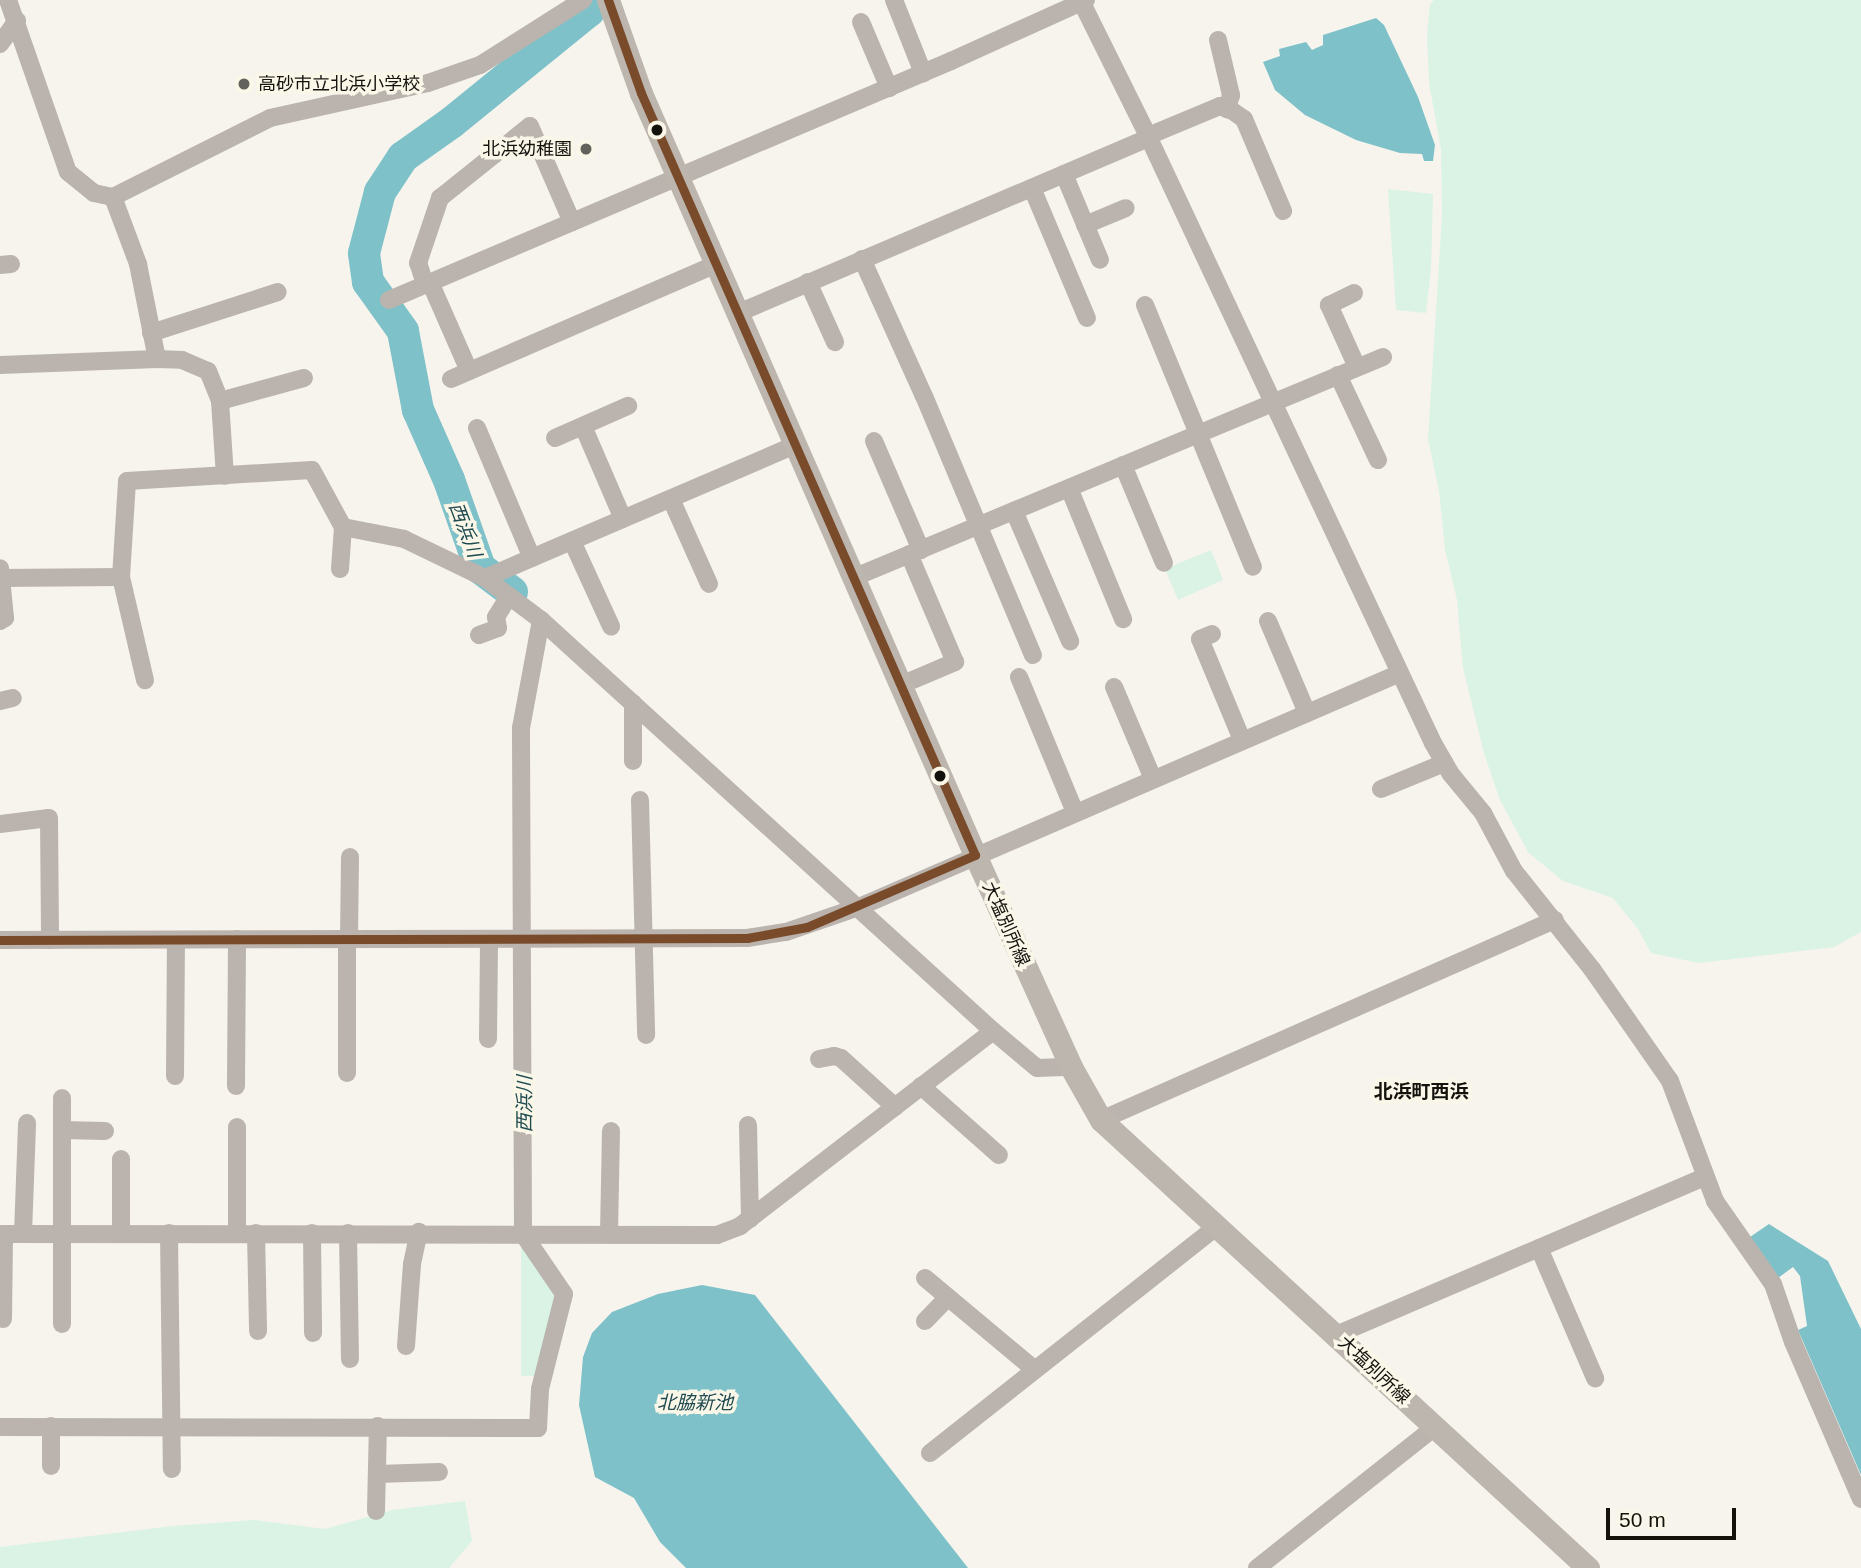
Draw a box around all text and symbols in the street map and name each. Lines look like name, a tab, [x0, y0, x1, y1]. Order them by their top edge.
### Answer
place label: 高砂市立北浜小学校	[258, 73, 420, 95]
marker: 高砂市立北浜小学校	[236, 76, 252, 92]
unlabelled marker	[650, 123, 664, 137]
place label: 北浜幼稚園	[482, 138, 572, 160]
marker: 北浜幼稚園	[578, 141, 594, 157]
water label: 西浜川	[444, 499, 486, 561]
unlabelled marker	[933, 769, 947, 783]
street label: 大塩別所線	[978, 878, 1034, 970]
water label: 西浜川	[514, 1076, 536, 1132]
district label: 北浜町西浜	[1374, 1081, 1468, 1103]
street label: 大塩別所線	[1334, 1331, 1414, 1409]
water label: 北脇新池	[657, 1392, 733, 1414]
scale bar	[1609, 1494, 1738, 1538]
text: 50 m	[1619, 1508, 1666, 1531]

